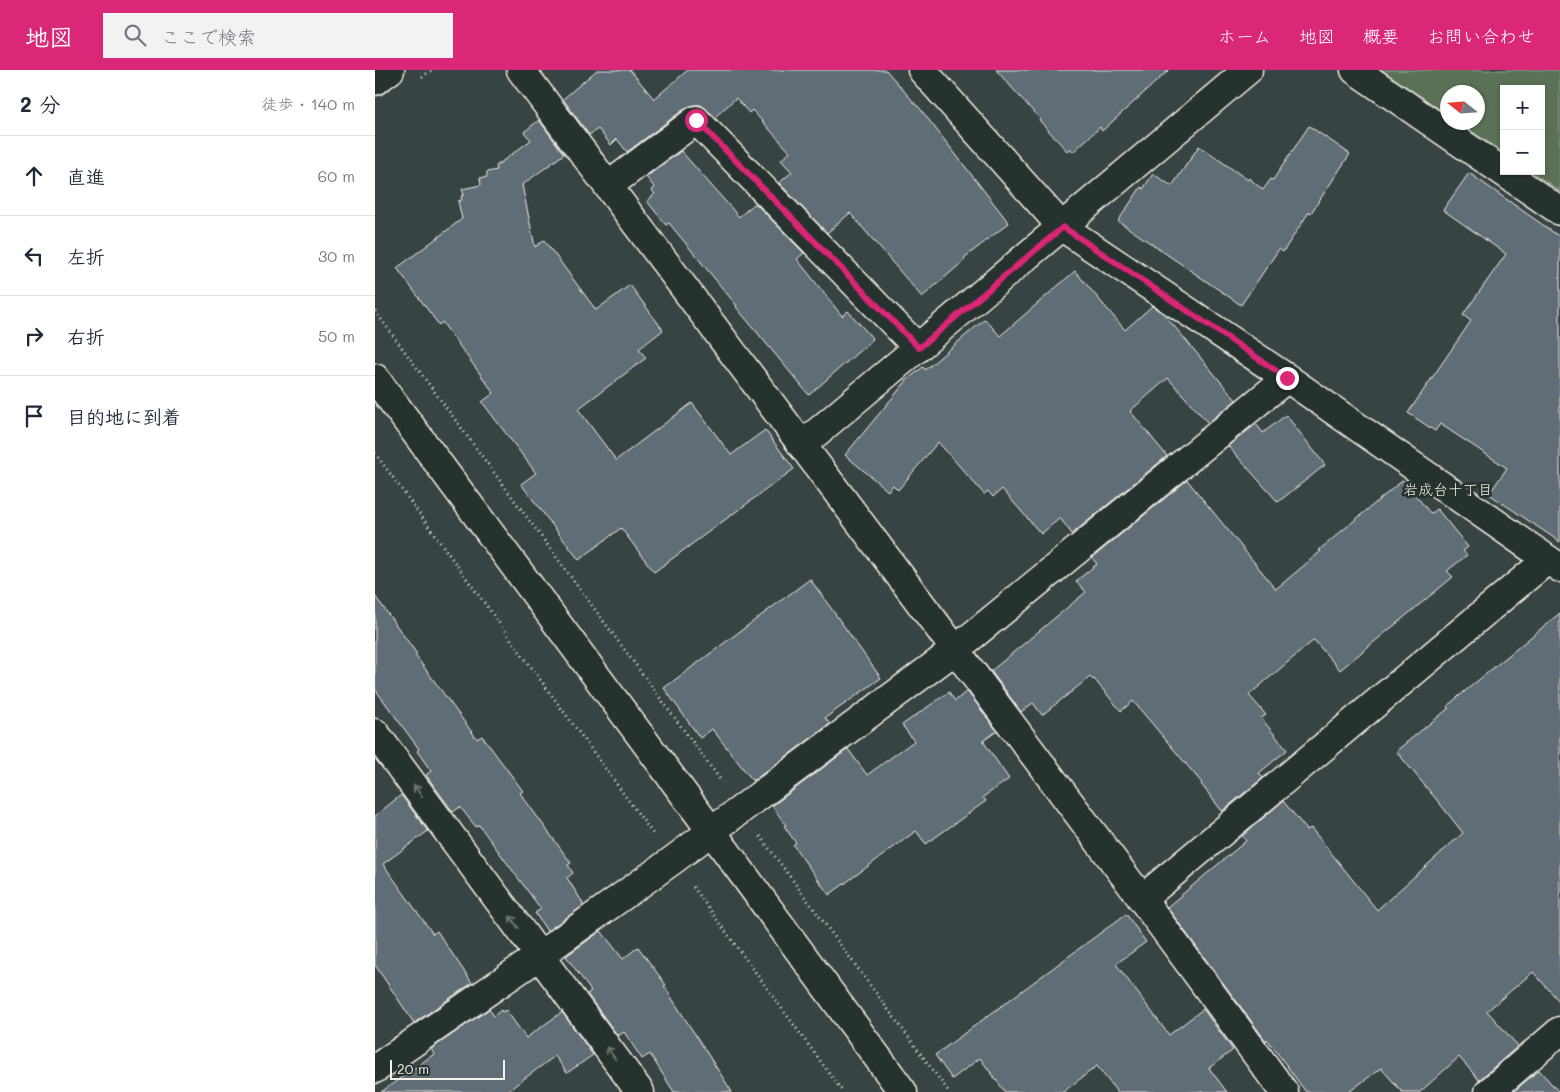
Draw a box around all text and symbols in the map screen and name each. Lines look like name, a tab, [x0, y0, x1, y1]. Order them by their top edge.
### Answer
search box	[103, 13, 453, 58]
text: 地図	[25, 21, 73, 52]
icon: search	[121, 21, 149, 49]
text: ここで検索	[161, 24, 256, 49]
text: ホーム	[1218, 24, 1271, 48]
text: 地図	[1299, 24, 1335, 48]
text: 概要	[1363, 24, 1399, 48]
text: お問い合わせ	[1427, 24, 1535, 48]
north arrow	[1440, 85, 1485, 130]
map controls	[1500, 85, 1545, 175]
button: +	[1500, 85, 1545, 130]
text: 2 分	[20, 90, 60, 117]
text: 徒歩 · 140 m	[261, 93, 355, 114]
route start	[685, 109, 708, 132]
button: −	[1500, 130, 1545, 175]
icon: ahead	[20, 162, 48, 190]
text: 直進	[67, 164, 105, 189]
text: 60 m	[318, 165, 355, 186]
icon: left	[20, 242, 48, 270]
text: 左折	[67, 244, 105, 269]
text: 30 m	[318, 245, 355, 266]
icon: right	[20, 322, 48, 350]
text: 右折	[67, 324, 105, 349]
text: 50 m	[318, 325, 355, 346]
route end	[1276, 367, 1299, 390]
icon: arrive	[20, 402, 48, 430]
text: 目的地に到着	[67, 404, 181, 429]
district label: 岩成台十丁目	[1403, 479, 1493, 499]
one-way arrow	[413, 784, 423, 798]
one-way arrow	[509, 916, 520, 929]
one-way arrow	[606, 1046, 616, 1060]
scale bar	[390, 1057, 505, 1080]
text: 20 m	[397, 1059, 429, 1078]

